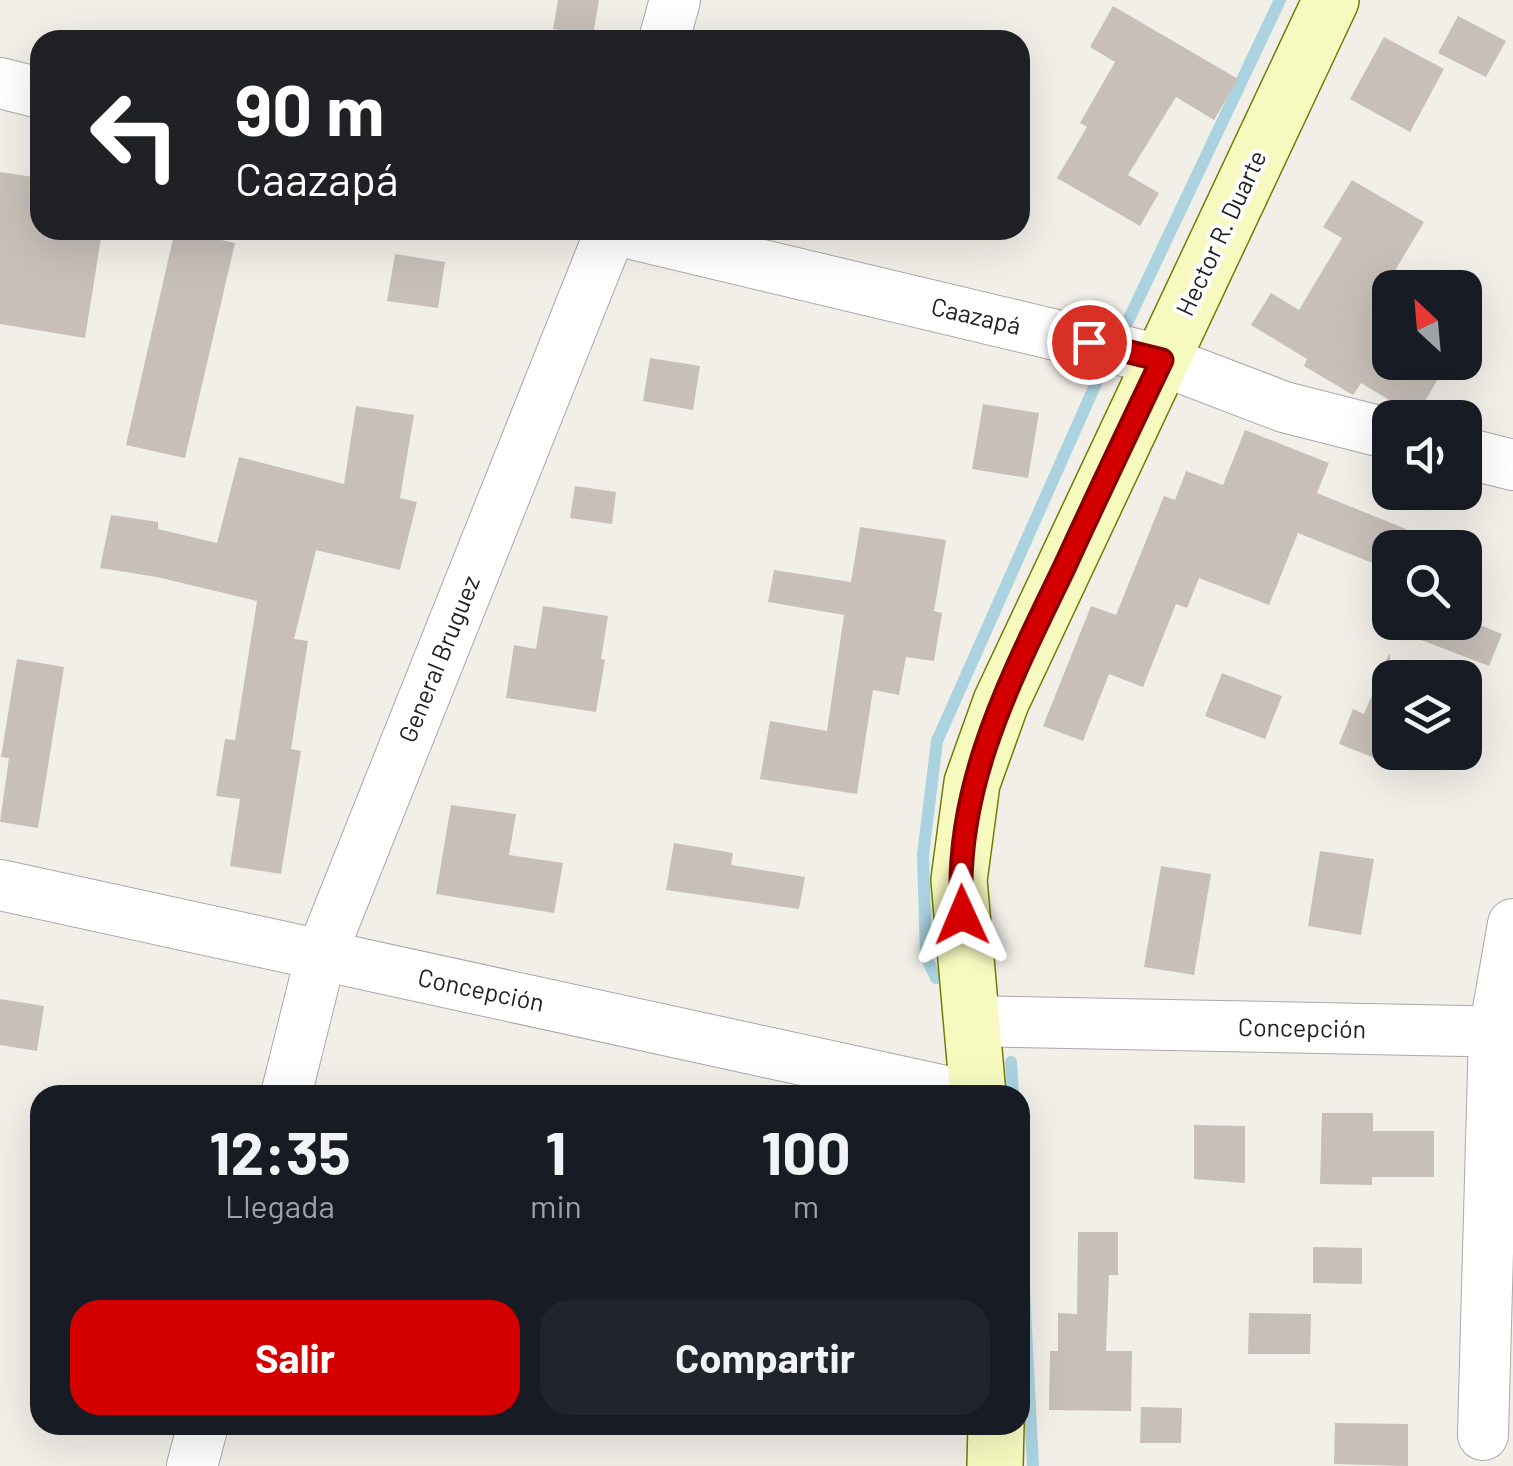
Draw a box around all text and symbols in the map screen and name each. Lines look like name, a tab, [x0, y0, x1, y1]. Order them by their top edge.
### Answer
text: 90 m	[235, 66, 385, 150]
icon: left	[70, 70, 200, 200]
street label: Hector R. Duarte	[1169, 145, 1272, 320]
text: Caazapá	[235, 151, 399, 205]
north arrow	[1372, 270, 1482, 380]
map controls	[1372, 270, 1482, 770]
street label: Caazapá	[929, 290, 1024, 340]
pin	[1047, 300, 1132, 385]
icon: arrive	[1062, 315, 1117, 370]
button: sound	[1372, 400, 1482, 510]
button: search	[1372, 530, 1482, 640]
street label: General Bruguez	[391, 571, 485, 746]
button: layers	[1372, 660, 1482, 770]
position arrow	[910, 863, 1014, 967]
street label: Concepción	[415, 961, 547, 1017]
street label: Concepción	[1238, 1011, 1366, 1043]
text: 12:35	[209, 1115, 351, 1187]
text: 1	[545, 1115, 567, 1187]
text: 100	[761, 1115, 851, 1187]
text: Llegada	[225, 1186, 335, 1224]
text: min	[530, 1186, 582, 1224]
text: m	[793, 1186, 819, 1224]
button: Salir	[70, 1300, 520, 1415]
button: Compartir	[540, 1300, 990, 1415]

